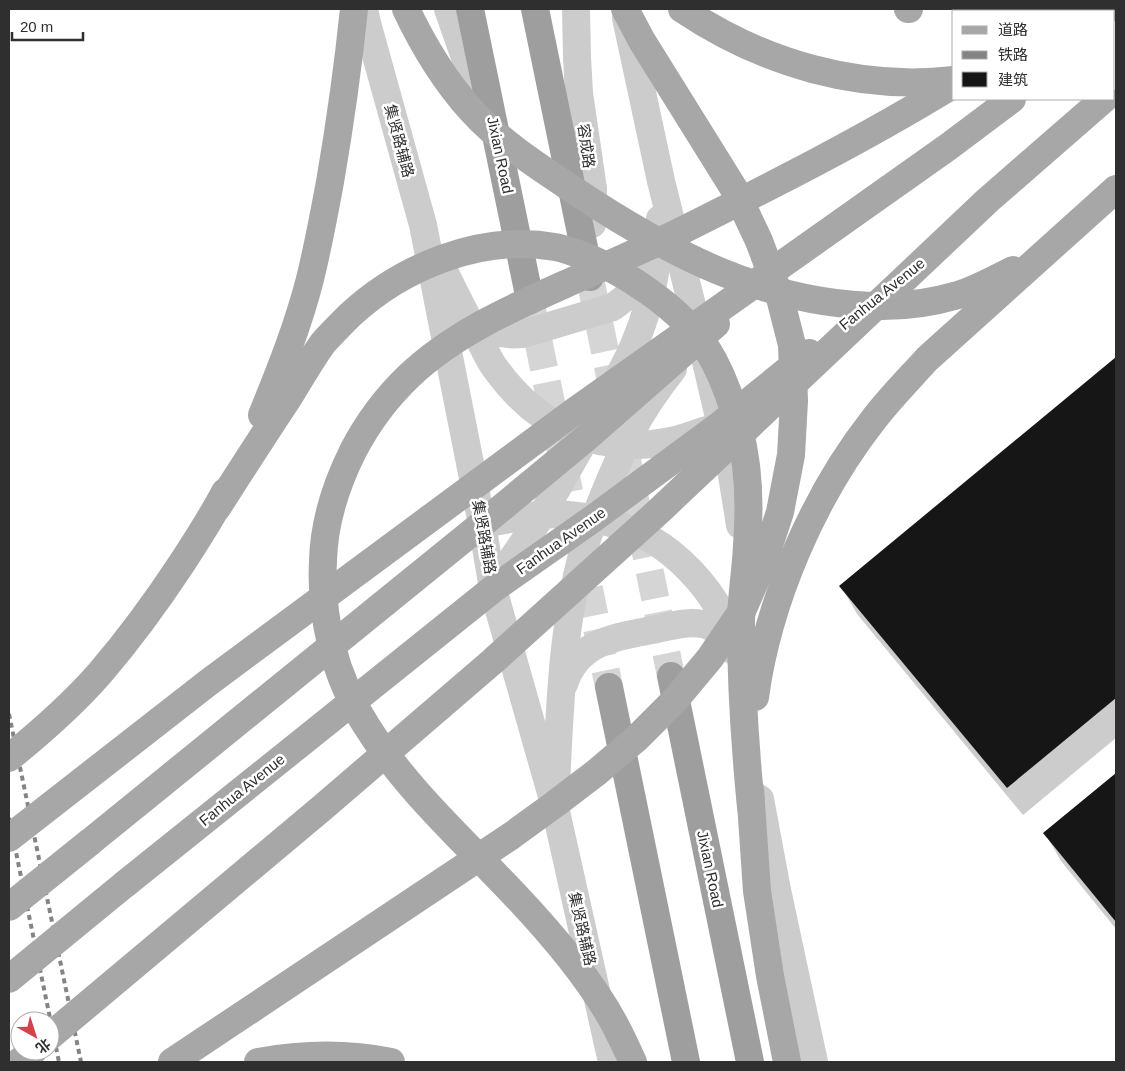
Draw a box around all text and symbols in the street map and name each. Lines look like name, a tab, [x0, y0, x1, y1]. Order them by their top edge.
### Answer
scale bar	[12, 10, 84, 42]
legend	[952, 10, 1115, 100]
text: 20 m	[20, 18, 53, 35]
text: 道路	[998, 21, 1028, 38]
text: 铁路	[998, 46, 1028, 63]
text: 建筑	[998, 71, 1028, 88]
street label: 集贤路辅路	[382, 102, 417, 179]
street label: Jixian Road	[484, 115, 517, 195]
street label: 容成路	[575, 122, 598, 169]
street label: Fanhua Avenue	[836, 254, 928, 333]
street label: 集贤路辅路	[470, 498, 499, 575]
street label: Fanhua Avenue	[513, 504, 609, 578]
street label: Fanhua Avenue	[196, 750, 288, 829]
street label: Jixian Road	[694, 829, 727, 909]
street label: 集贤路辅路	[566, 890, 599, 967]
north arrow	[10, 1011, 60, 1061]
text: 北	[33, 1035, 54, 1057]

